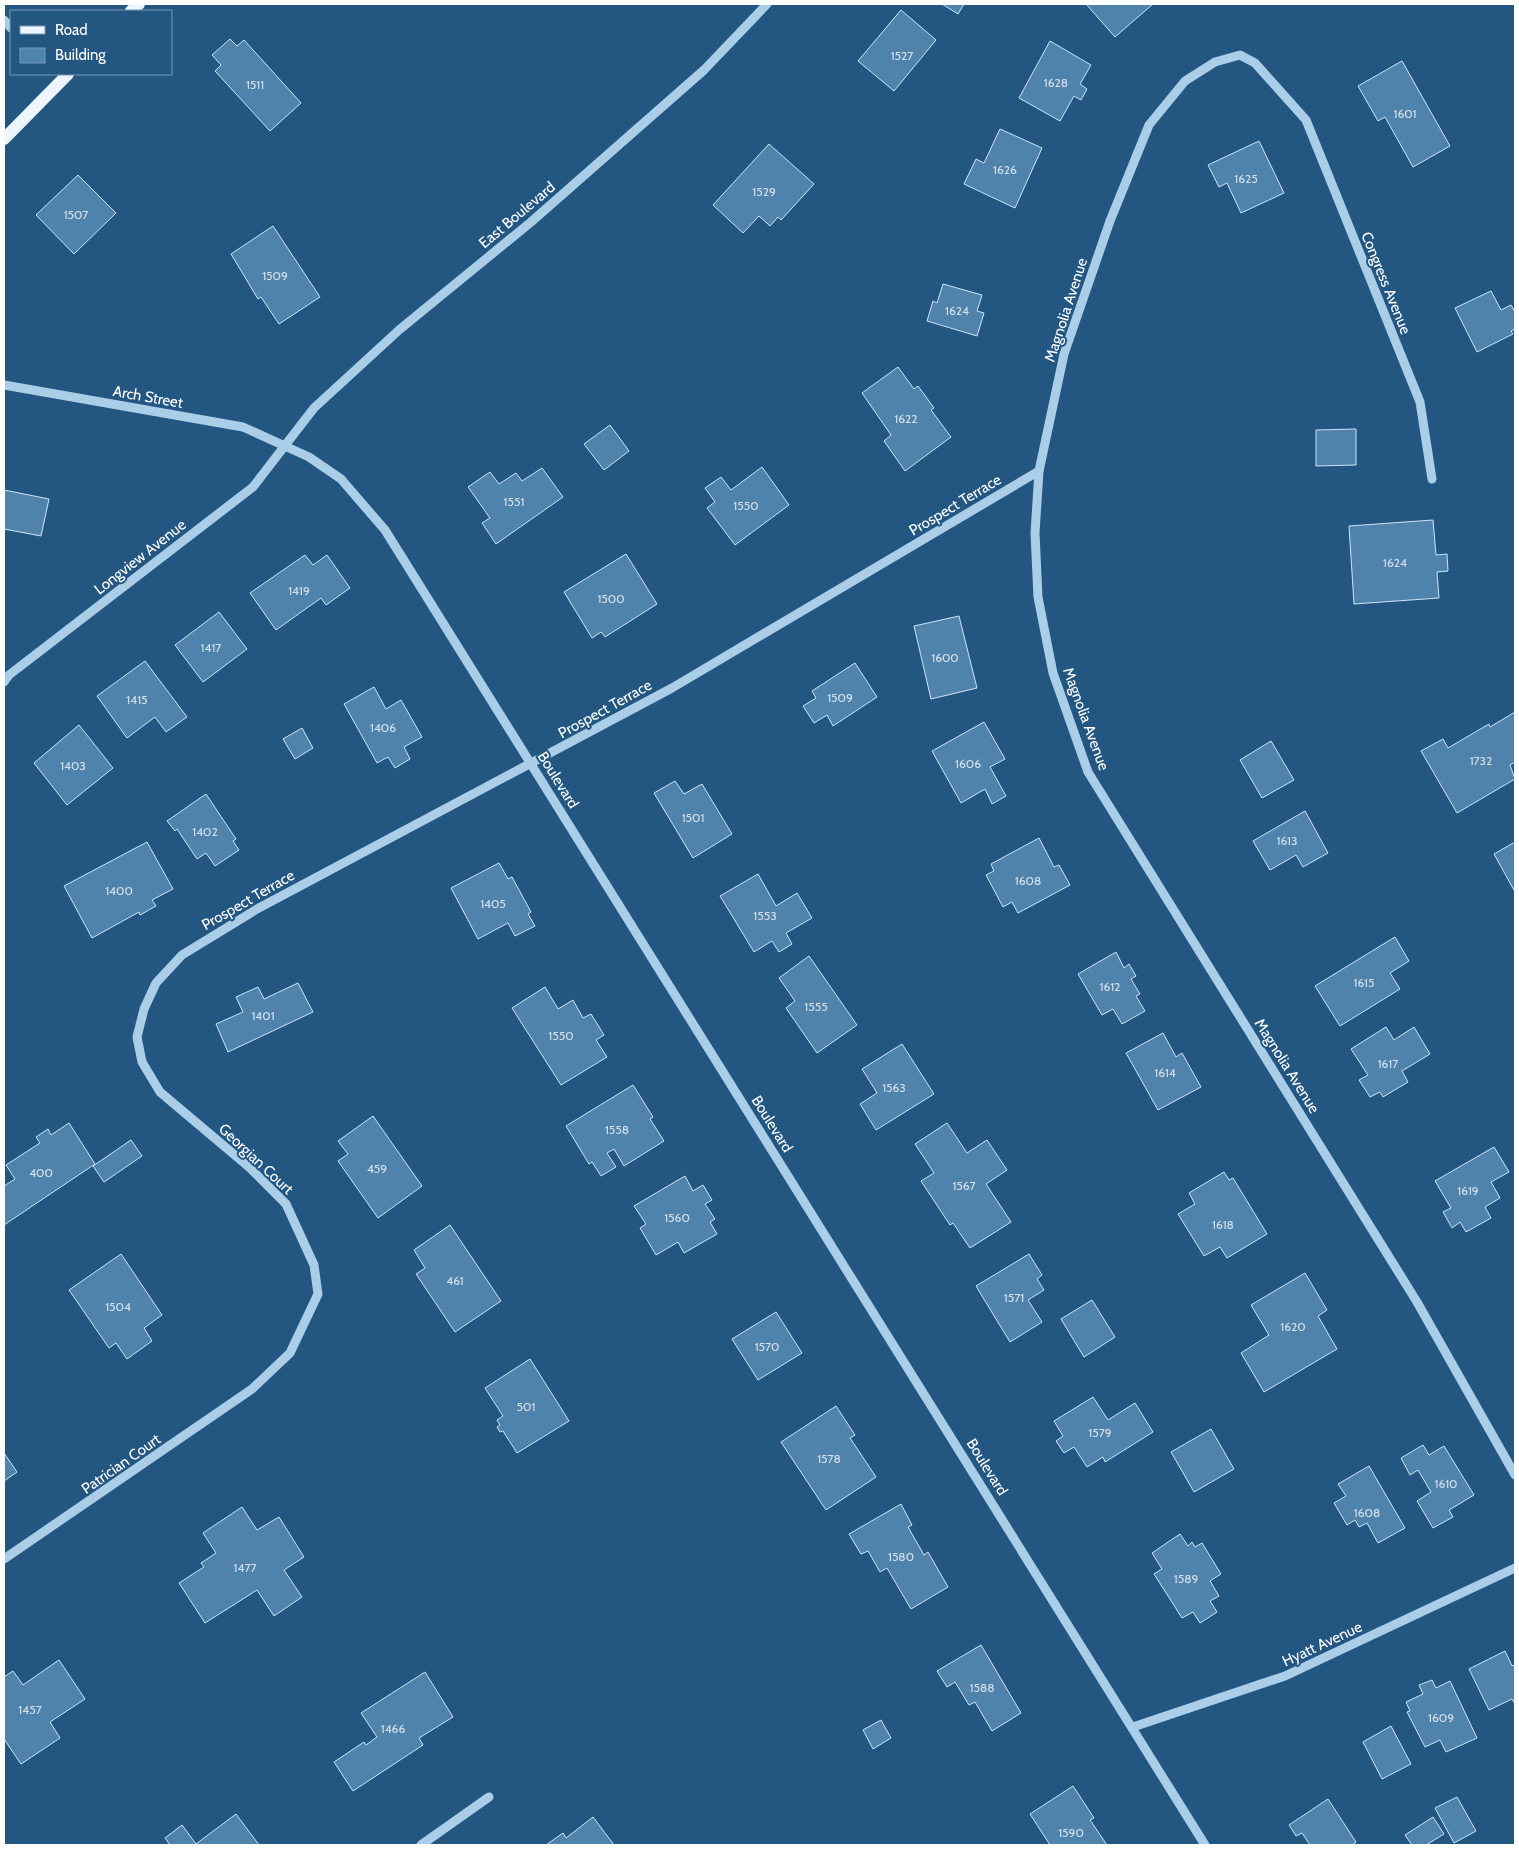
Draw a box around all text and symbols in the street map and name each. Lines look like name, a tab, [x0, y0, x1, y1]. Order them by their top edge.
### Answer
legend	[10, 10, 172, 75]
text: Road	[55, 21, 88, 39]
text: Building	[55, 46, 106, 64]
house number: 1527	[891, 48, 913, 63]
house number: 1628	[1044, 75, 1068, 90]
house number: 1511	[246, 77, 264, 92]
house number: 1601	[1393, 106, 1417, 121]
house number: 1626	[993, 162, 1017, 177]
house number: 1625	[1234, 171, 1258, 186]
street label: East Boulevard	[475, 178, 559, 252]
house number: 1529	[752, 184, 776, 199]
house number: 1507	[64, 207, 88, 222]
street label: Congress Avenue	[1357, 229, 1415, 337]
street label: Magnolia Avenue	[1041, 255, 1091, 364]
house number: 1509	[262, 268, 288, 283]
house number: 1624	[945, 303, 969, 318]
street label: Arch Street	[112, 382, 184, 412]
house number: 1622	[894, 411, 918, 426]
street label: Prospect Terrace	[906, 470, 1005, 540]
house number: 1551	[504, 494, 524, 509]
house number: 1550	[733, 498, 759, 513]
street label: Longview Avenue	[91, 515, 190, 598]
house number: 1624	[1383, 555, 1407, 570]
house number: 1419	[288, 583, 310, 598]
house number: 1500	[597, 591, 625, 606]
house number: 1417	[201, 640, 221, 655]
house number: 1600	[931, 650, 959, 665]
street label: Magnolia Avenue	[1059, 665, 1113, 773]
street label: Prospect Terrace	[555, 676, 655, 742]
house number: 1509	[827, 690, 853, 705]
house number: 1415	[126, 692, 148, 707]
house number: 1406	[370, 720, 396, 735]
street label: Boulevard	[534, 748, 582, 812]
house number: 1732	[1470, 753, 1492, 768]
house number: 1606	[955, 756, 981, 771]
house number: 1403	[60, 758, 86, 773]
house number: 1501	[682, 810, 704, 825]
house number: 1402	[192, 824, 218, 839]
house number: 1613	[1276, 833, 1298, 848]
street label: Prospect Terrace	[198, 866, 298, 934]
house number: 1608	[1015, 873, 1041, 888]
house number: 1400	[105, 883, 133, 898]
house number: 1405	[480, 896, 506, 911]
house number: 1553	[753, 908, 777, 923]
house number: 1615	[1353, 975, 1375, 990]
house number: 1612	[1100, 979, 1120, 994]
house number: 1555	[804, 999, 828, 1014]
house number: 1401	[251, 1008, 275, 1023]
street label: Magnolia Avenue	[1251, 1015, 1323, 1117]
house number: 1550	[548, 1028, 574, 1043]
house number: 1617	[1378, 1056, 1398, 1071]
house number: 1614	[1154, 1065, 1176, 1080]
house number: 1563	[882, 1080, 906, 1095]
street label: Boulevard	[748, 1092, 796, 1156]
street label: Georgian Court	[215, 1120, 297, 1198]
house number: 1558	[605, 1122, 629, 1137]
house number: 459	[367, 1161, 387, 1176]
house number: 400	[29, 1165, 53, 1180]
house number: 1567	[952, 1178, 976, 1193]
house number: 1619	[1457, 1183, 1479, 1198]
house number: 1560	[664, 1210, 690, 1225]
house number: 1618	[1212, 1217, 1234, 1232]
house number: 461	[446, 1273, 464, 1288]
house number: 1571	[1004, 1290, 1024, 1305]
house number: 1504	[105, 1299, 131, 1314]
house number: 1620	[1280, 1319, 1306, 1334]
house number: 1570	[755, 1339, 779, 1354]
house number: 501	[517, 1399, 535, 1414]
house number: 1579	[1088, 1425, 1112, 1440]
street label: Patrician Court	[78, 1430, 164, 1498]
street label: Boulevard	[963, 1435, 1011, 1499]
house number: 1578	[817, 1451, 841, 1466]
house number: 1610	[1435, 1476, 1457, 1491]
house number: 1608	[1354, 1505, 1380, 1520]
house number: 1580	[888, 1549, 914, 1564]
house number: 1477	[234, 1560, 256, 1575]
house number: 1589	[1174, 1571, 1198, 1586]
street label: Hyatt Avenue	[1279, 1618, 1365, 1670]
house number: 1588	[970, 1680, 994, 1695]
house number: 1457	[18, 1702, 42, 1717]
house number: 1609	[1428, 1710, 1454, 1725]
house number: 1466	[381, 1721, 405, 1736]
house number: 1590	[1058, 1825, 1084, 1840]

